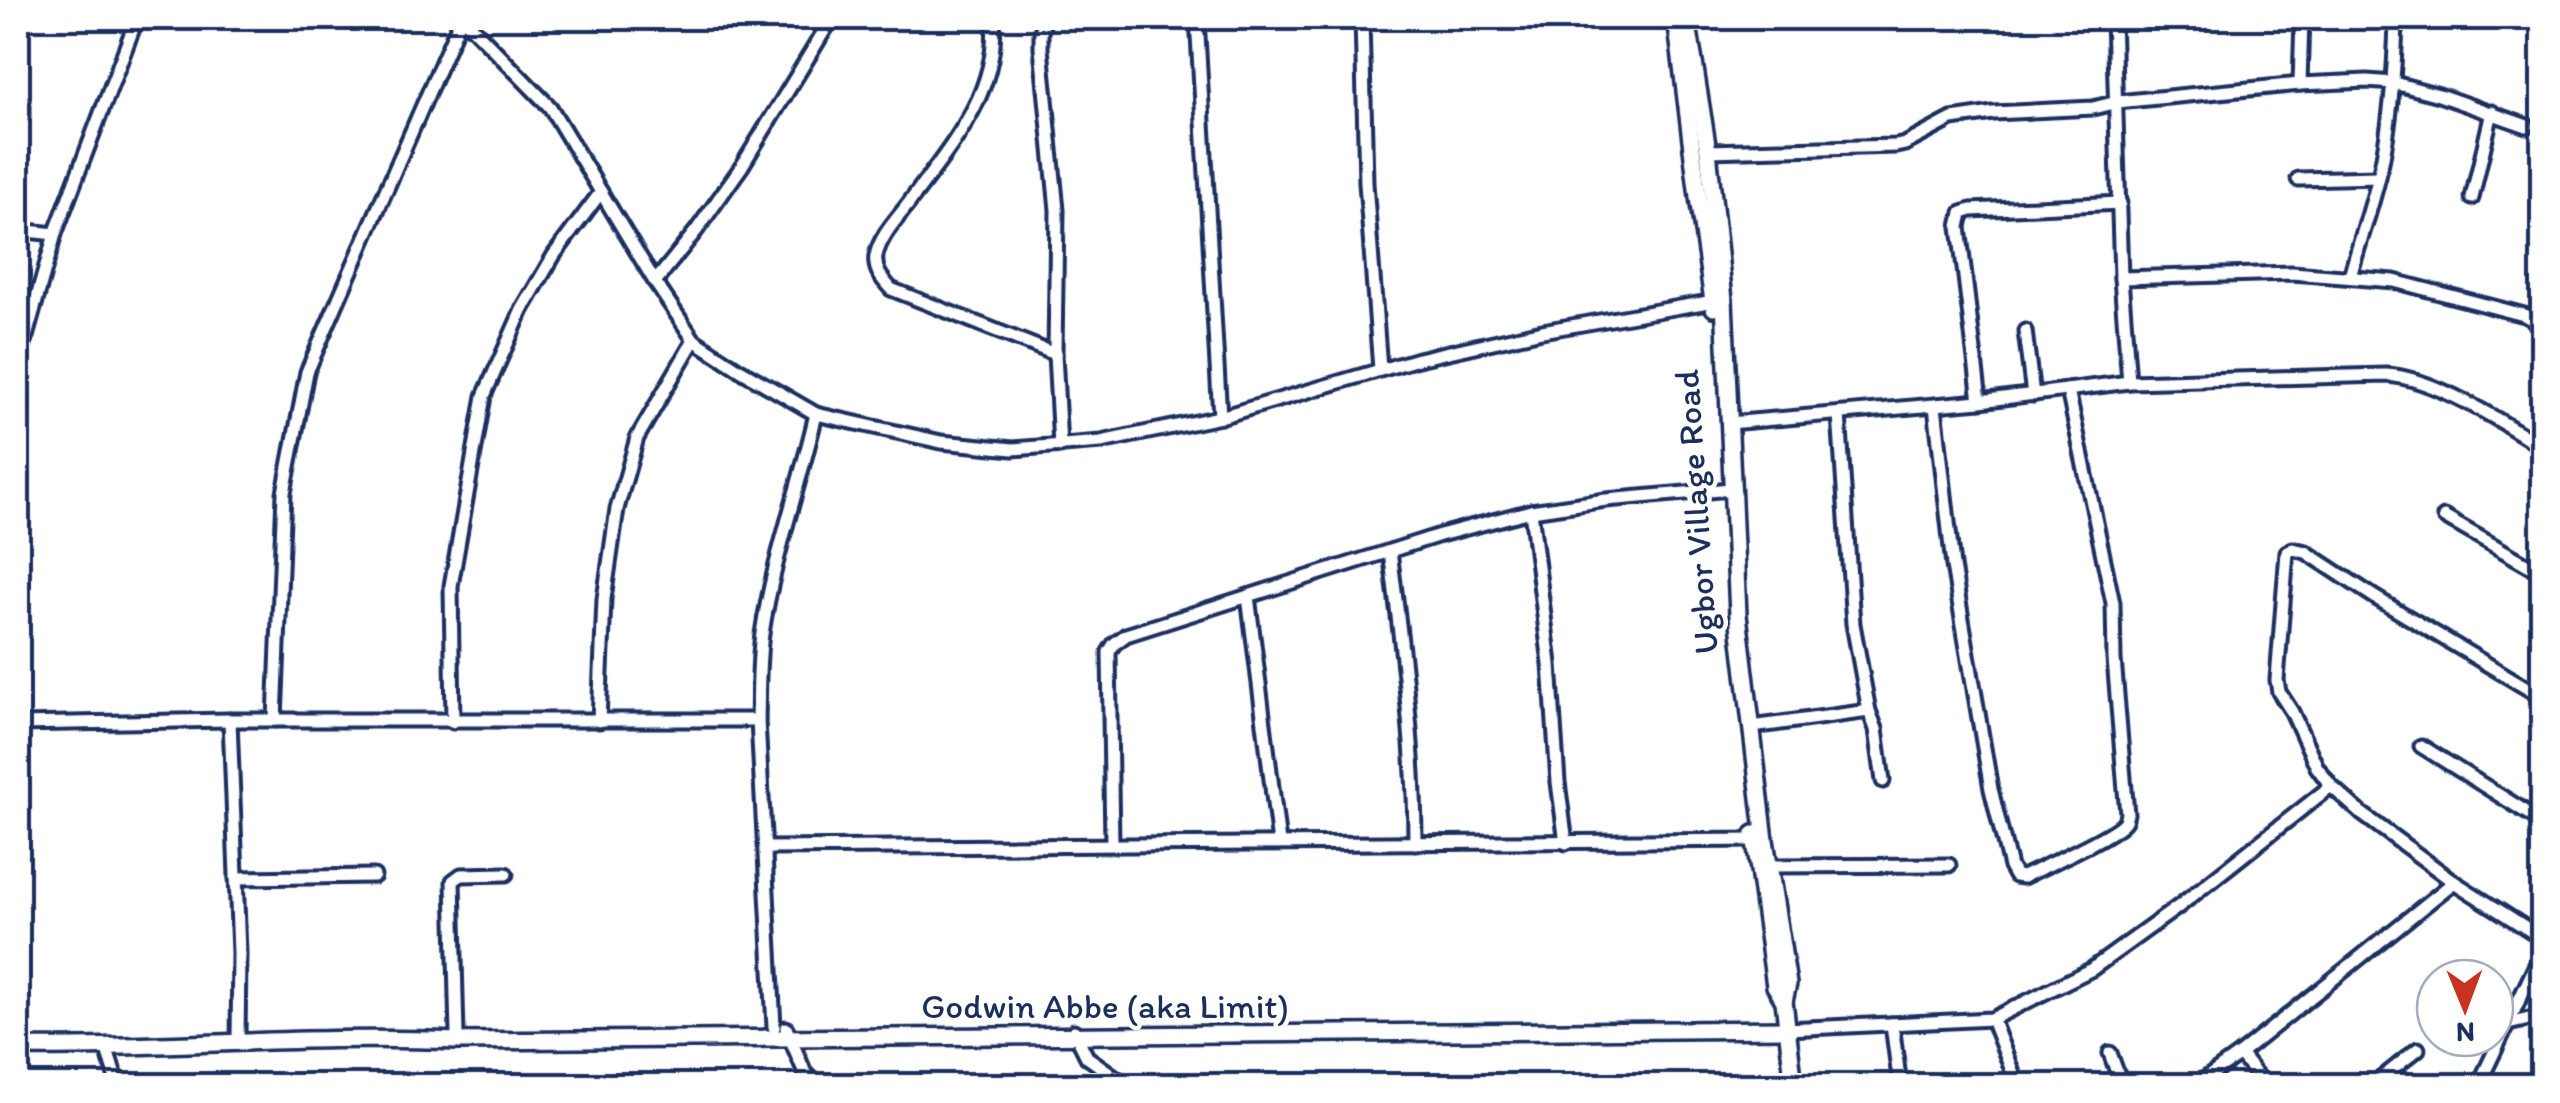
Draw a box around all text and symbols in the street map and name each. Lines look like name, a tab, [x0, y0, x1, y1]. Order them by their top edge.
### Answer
street label: Ugbor Village Road	[1665, 368, 1727, 656]
north arrow	[2415, 958, 2515, 1058]
street label: Godwin Abbe (aka Limit)	[921, 985, 1289, 1027]
text: N	[2456, 1016, 2475, 1050]

